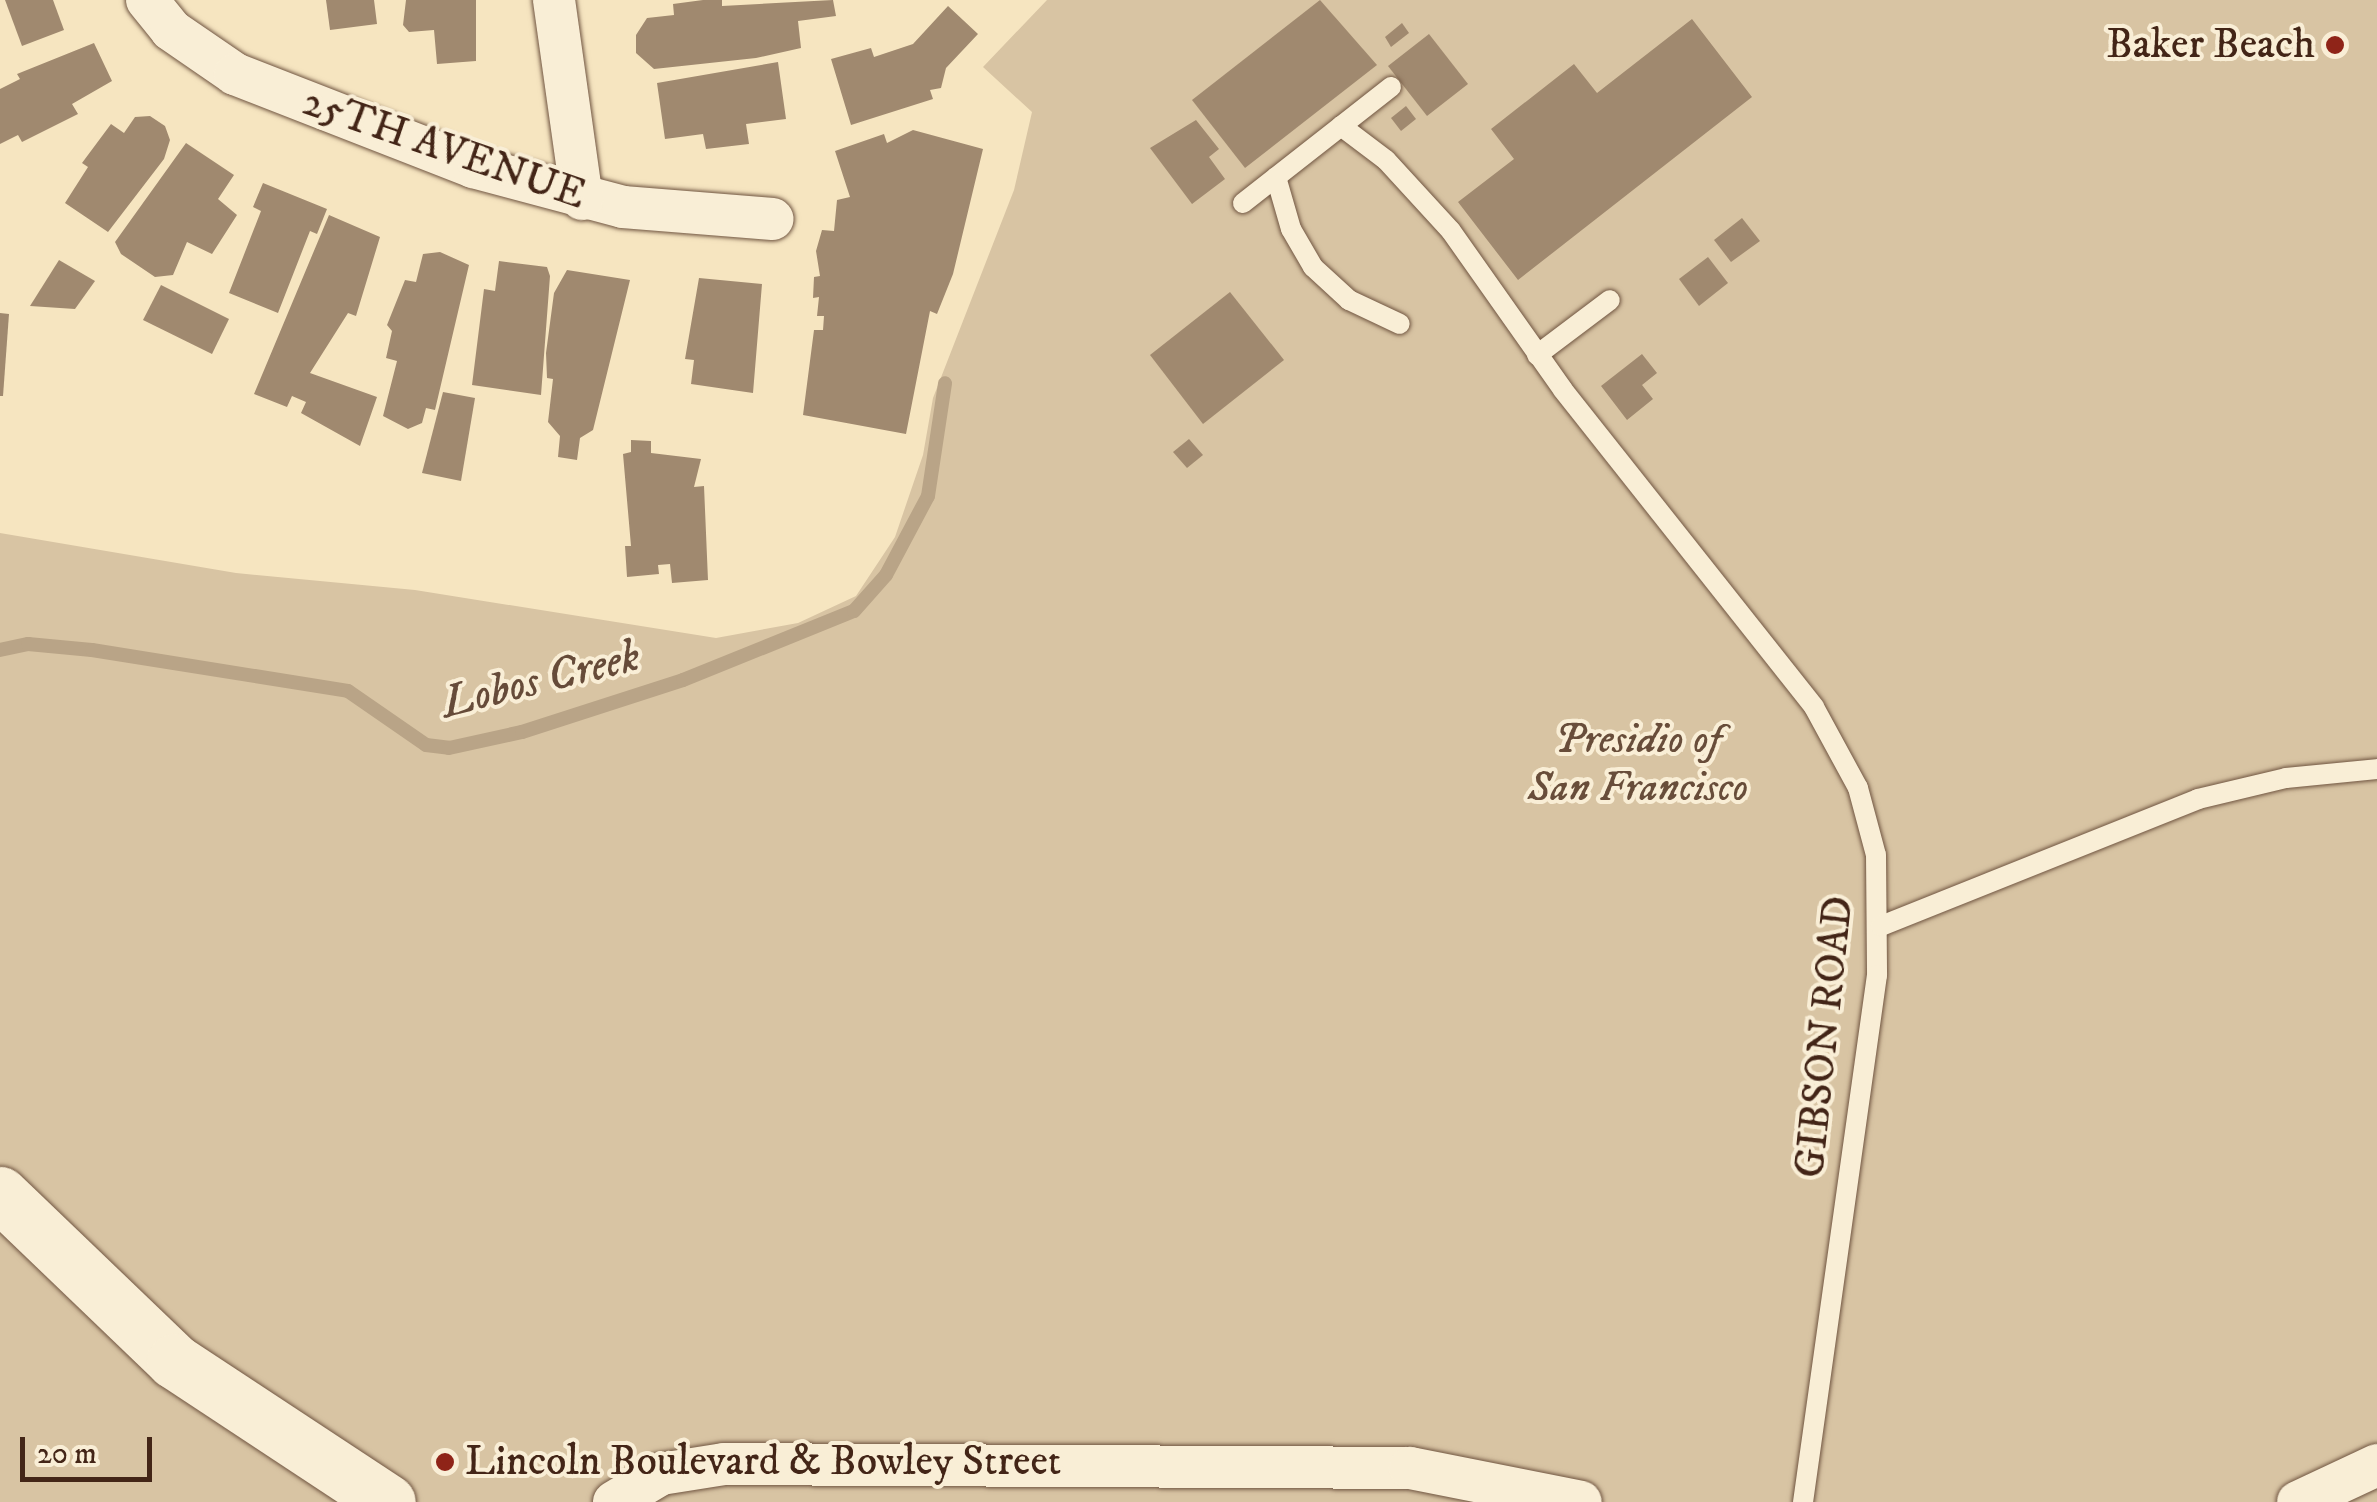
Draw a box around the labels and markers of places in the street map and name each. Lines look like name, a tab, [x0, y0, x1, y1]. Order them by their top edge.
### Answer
place label: Baker Beach	[2106, 20, 2315, 70]
marker: Baker Beach	[2324, 34, 2346, 56]
place label: Lincoln Boulevard & Bowley Street	[465, 1437, 1061, 1487]
marker: Lincoln Boulevard & Bowley Street	[434, 1451, 456, 1473]

